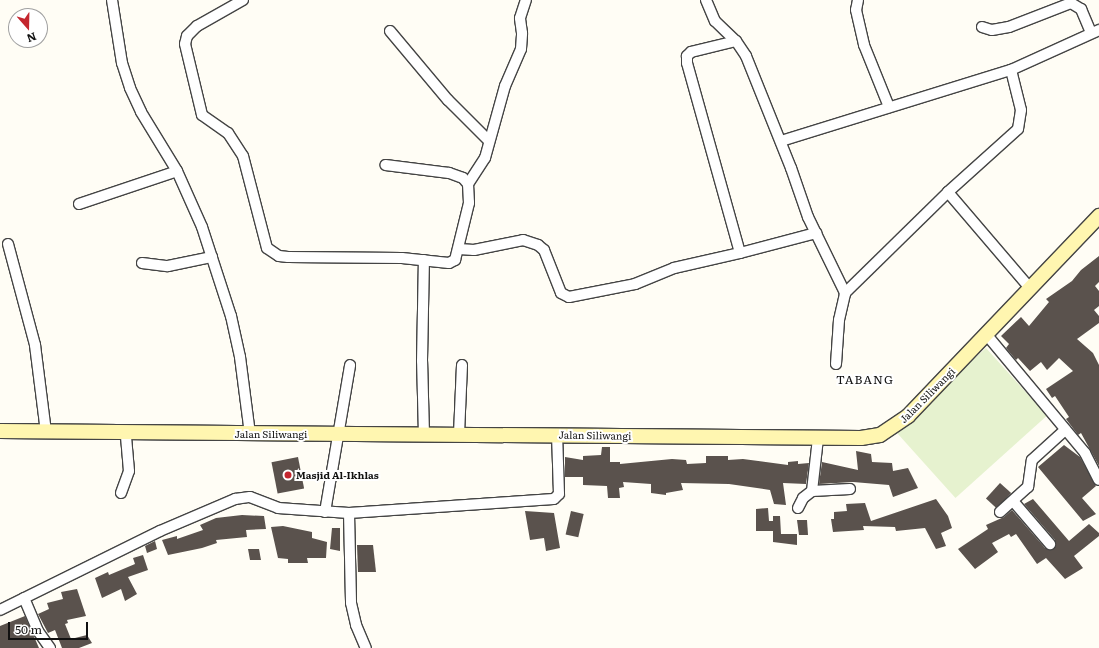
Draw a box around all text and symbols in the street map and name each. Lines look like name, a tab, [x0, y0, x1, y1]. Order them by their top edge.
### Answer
north arrow	[8, 8, 48, 48]
text: N	[25, 29, 39, 47]
street label: Jalan Siliwangi	[897, 365, 957, 425]
district label: TABANG	[836, 373, 894, 387]
street label: Jalan Siliwangi	[235, 428, 307, 440]
street label: Jalan Siliwangi	[558, 428, 632, 442]
place label: Masjid Al-Ikhlas	[296, 469, 379, 481]
marker: Masjid Al-Ikhlas	[283, 470, 293, 480]
scale bar	[10, 614, 90, 640]
text: 50 m	[15, 620, 42, 638]

